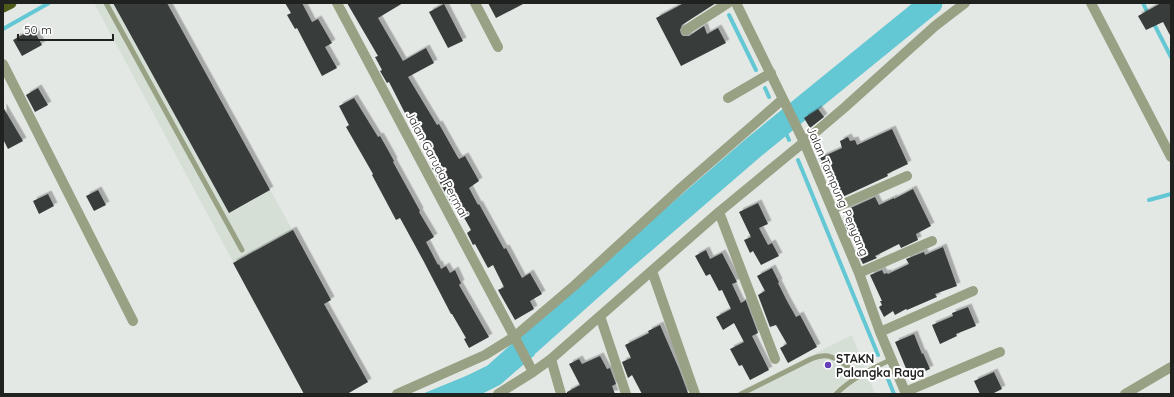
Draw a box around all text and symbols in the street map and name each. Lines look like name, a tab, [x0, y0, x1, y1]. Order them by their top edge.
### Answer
scale bar	[18, 16, 113, 42]
text: 50 m	[24, 22, 52, 37]
street label: Jalan Garuda Permai	[403, 108, 471, 220]
street label: Jalan Tampung Penyang	[804, 124, 872, 258]
place label: STAKN Palangka Raya	[836, 351, 924, 380]
marker: STAKN Palangka Raya	[823, 360, 833, 370]

